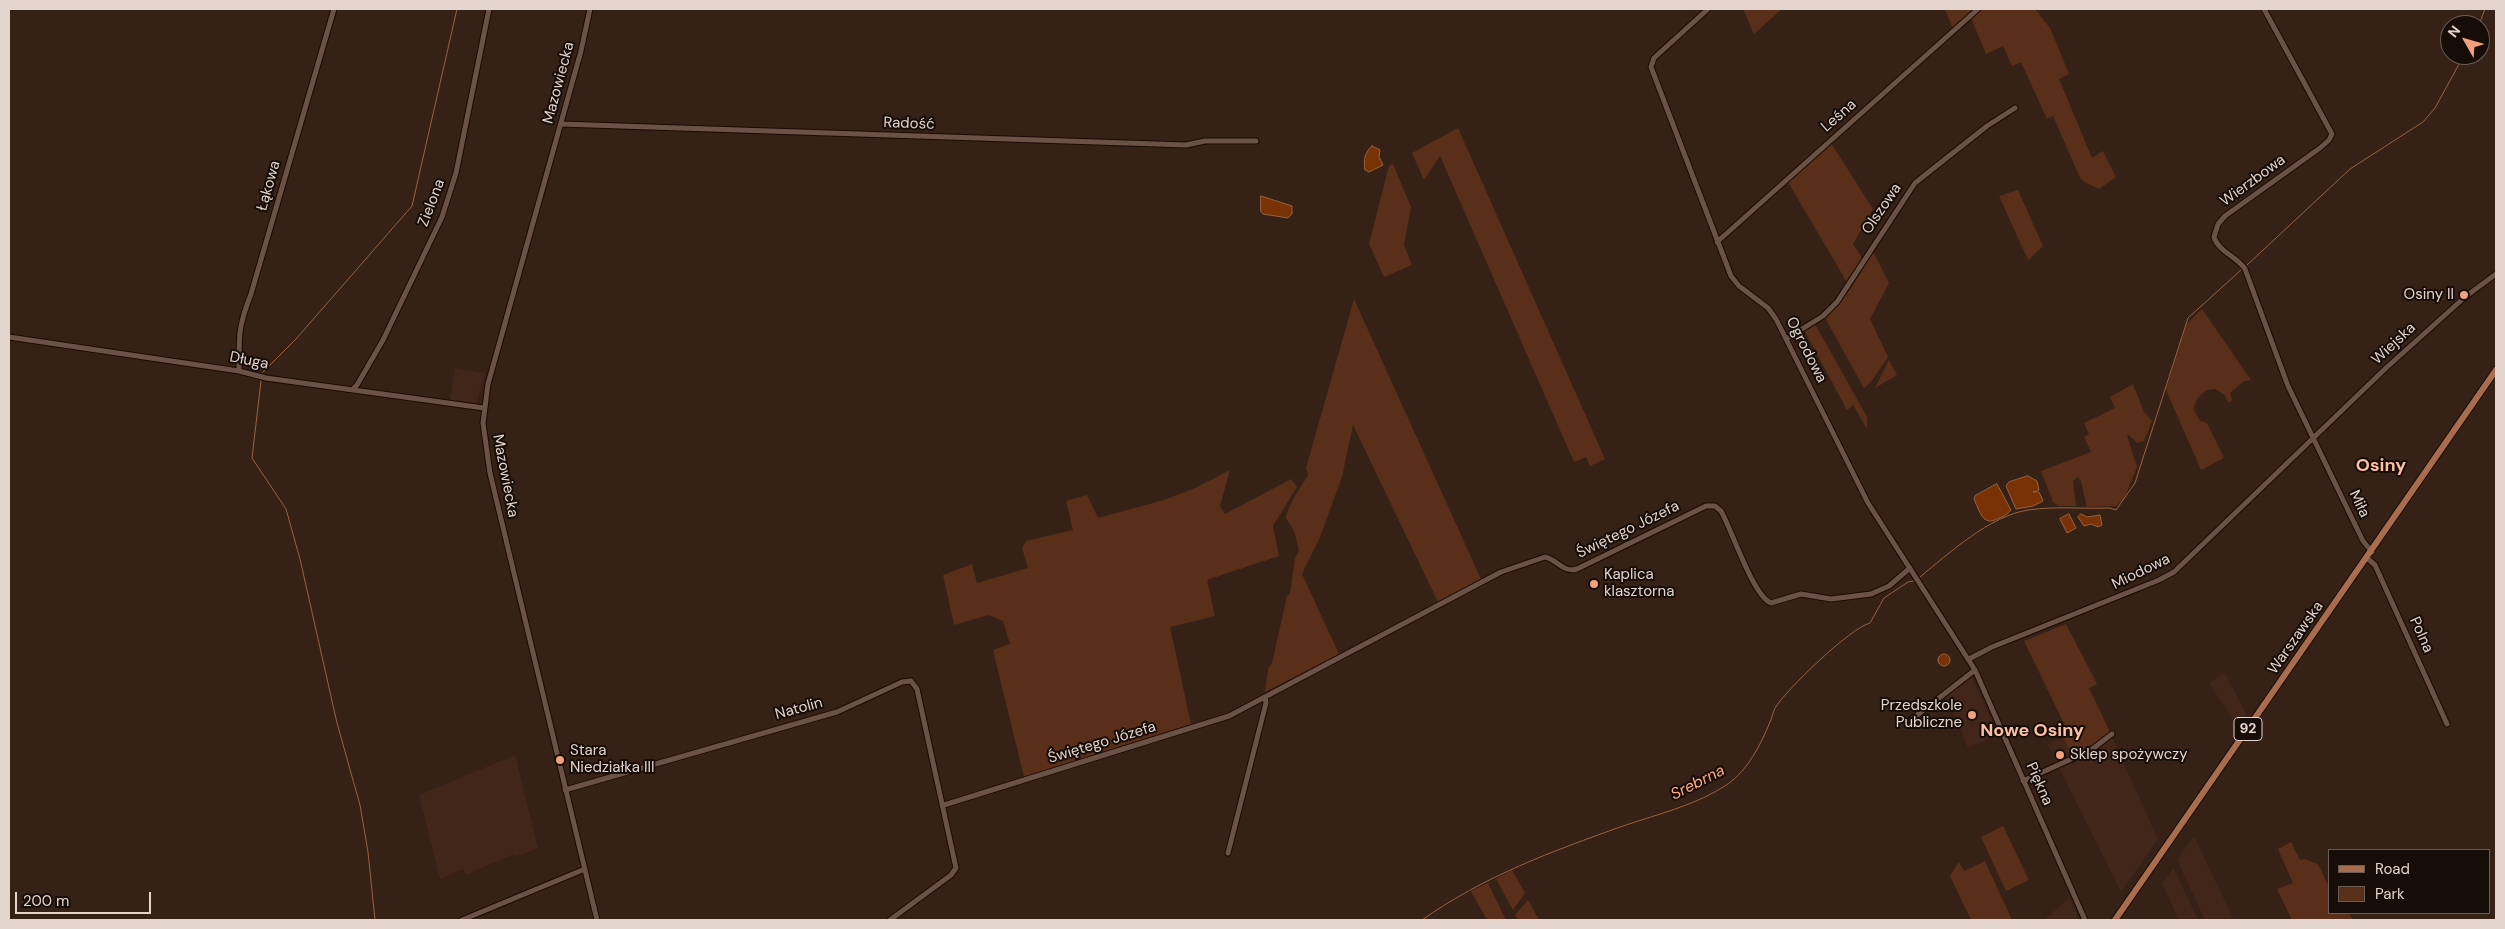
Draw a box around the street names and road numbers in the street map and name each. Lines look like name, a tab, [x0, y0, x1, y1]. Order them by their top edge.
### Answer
street label: Mazowiecka	[539, 40, 579, 126]
street label: Leśna	[1818, 96, 1860, 136]
street label: Radość	[883, 114, 935, 134]
street label: Wierzbowa	[2217, 151, 2289, 211]
street label: Łąkowa	[253, 159, 285, 213]
street label: Zielona	[415, 177, 449, 229]
street label: Olszowa	[1859, 180, 1905, 238]
street label: Ogrodowa	[1782, 314, 1830, 386]
street label: Wiejska	[2368, 319, 2420, 369]
street label: Długa	[228, 348, 270, 374]
street label: Mazowiecka	[488, 433, 522, 519]
street label: Miła	[2345, 487, 2373, 521]
street label: Świętego Józefa	[1574, 497, 1682, 563]
street label: Miodowa	[2109, 550, 2173, 594]
street label: Warszawska	[2264, 598, 2328, 678]
street label: Polna	[2405, 614, 2437, 656]
street label: Natolin	[773, 694, 825, 724]
street label: Świętego Józefa	[1046, 718, 1158, 768]
road number: 92	[2234, 718, 2262, 741]
street label: Piękna	[2022, 760, 2056, 808]

